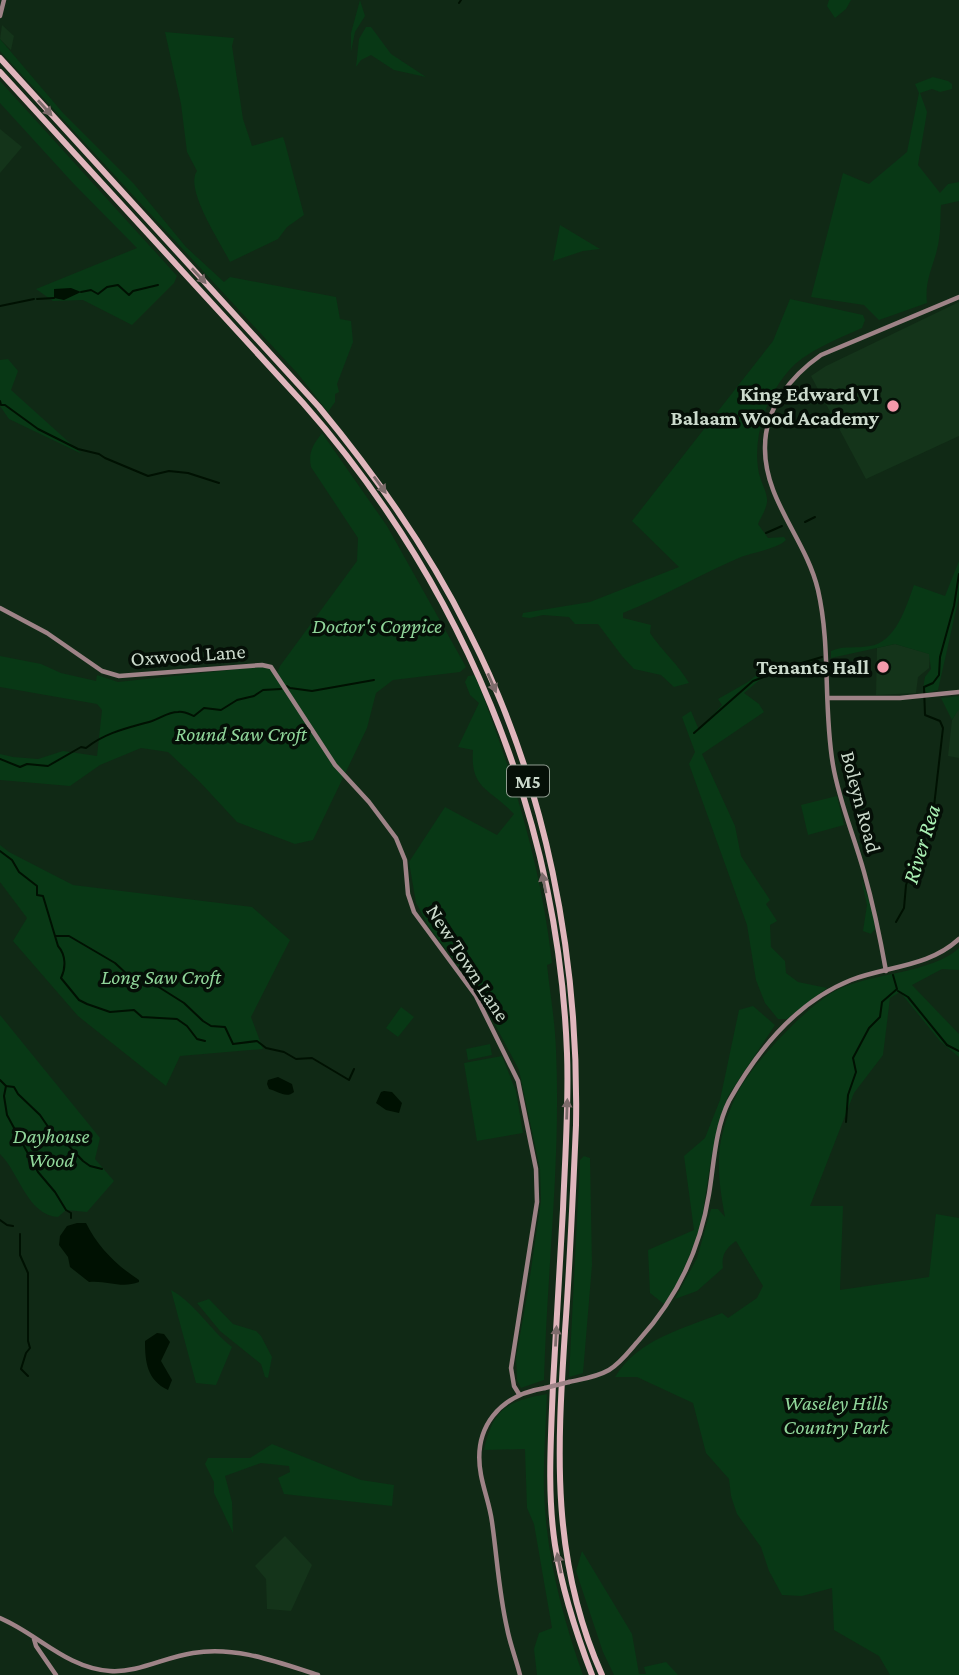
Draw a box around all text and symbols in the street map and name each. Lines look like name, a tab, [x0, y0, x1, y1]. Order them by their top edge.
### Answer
one-way arrow	[37, 100, 53, 117]
one-way arrow	[191, 267, 207, 284]
place label: King Edward VI Balaam Wood Academy	[670, 382, 880, 430]
marker: King Edward VI Balaam Wood Academy	[885, 398, 901, 414]
one-way arrow	[373, 476, 387, 494]
park label: Doctor's Coppice	[312, 614, 442, 638]
street label: Oxwood Lane	[130, 639, 246, 671]
place label: Tenants Hall	[756, 655, 869, 679]
marker: Tenants Hall	[875, 659, 891, 675]
one-way arrow	[487, 672, 498, 693]
park label: Round Saw Croft	[175, 722, 308, 746]
street label: Boleyn Road	[836, 749, 886, 855]
road number: M5	[507, 766, 549, 796]
water label: River Rea	[897, 801, 945, 887]
one-way arrow	[538, 872, 549, 894]
street label: New Town Lane	[421, 900, 515, 1026]
park label: Long Saw Croft	[101, 965, 222, 989]
one-way arrow	[562, 1098, 573, 1120]
park label: Dayhouse Wood	[13, 1124, 89, 1172]
one-way arrow	[551, 1325, 562, 1347]
park label: Waseley Hills Country Park	[783, 1391, 890, 1439]
one-way arrow	[553, 1552, 564, 1574]

